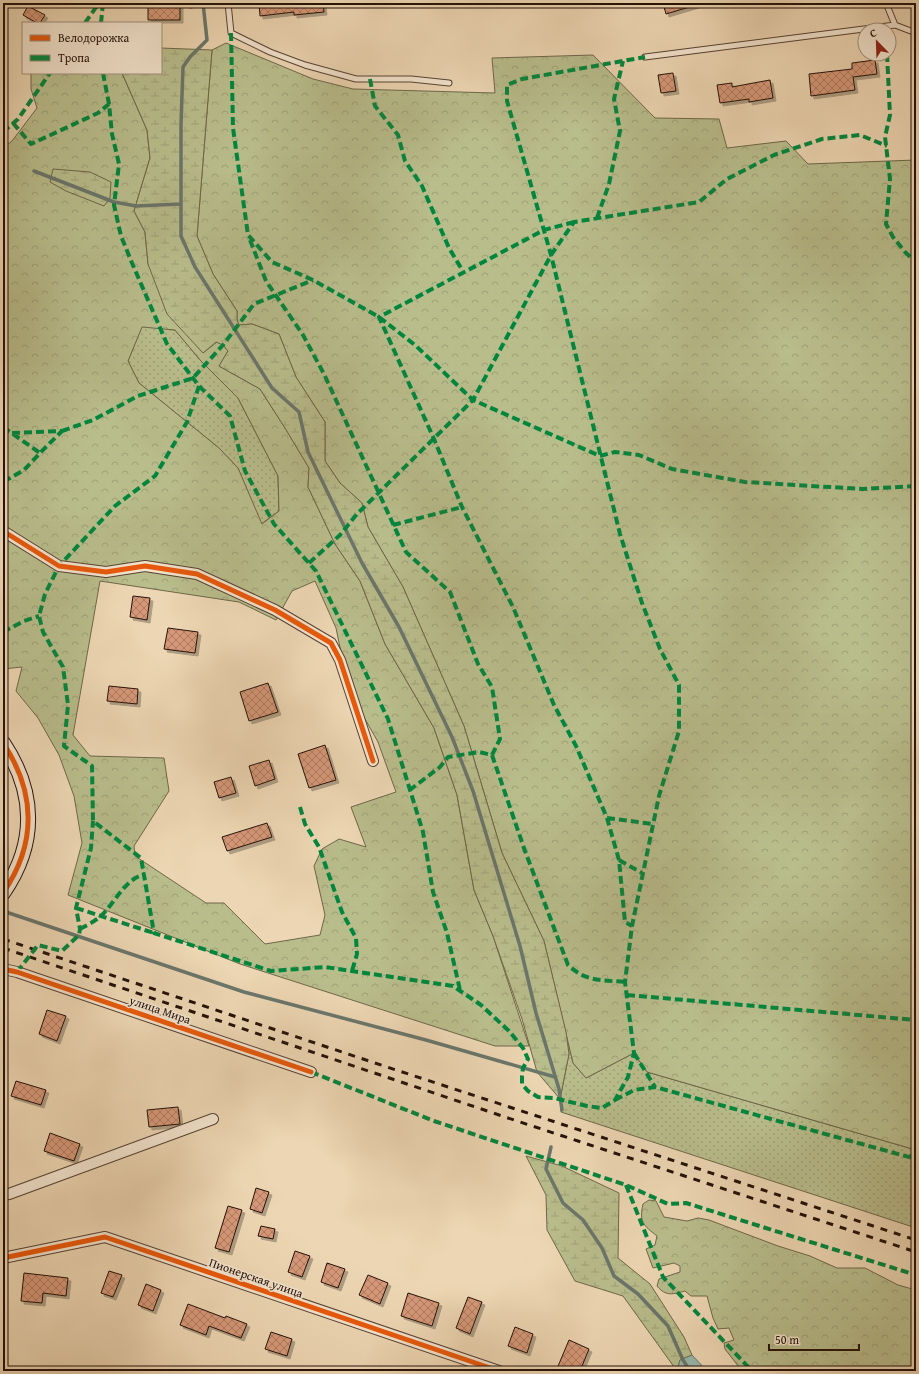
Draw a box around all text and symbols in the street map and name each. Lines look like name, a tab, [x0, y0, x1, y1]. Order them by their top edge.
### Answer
legend	[22, 22, 162, 74]
north arrow	[857, 22, 897, 62]
text: С	[867, 24, 879, 41]
text: Велодорожка	[58, 29, 129, 46]
text: Тропа	[58, 49, 90, 66]
street label: улица Мира	[126, 991, 193, 1028]
street label: Пионерская улица	[207, 1253, 306, 1302]
scale bar	[769, 1326, 859, 1352]
text: 50 m	[775, 1331, 799, 1348]

